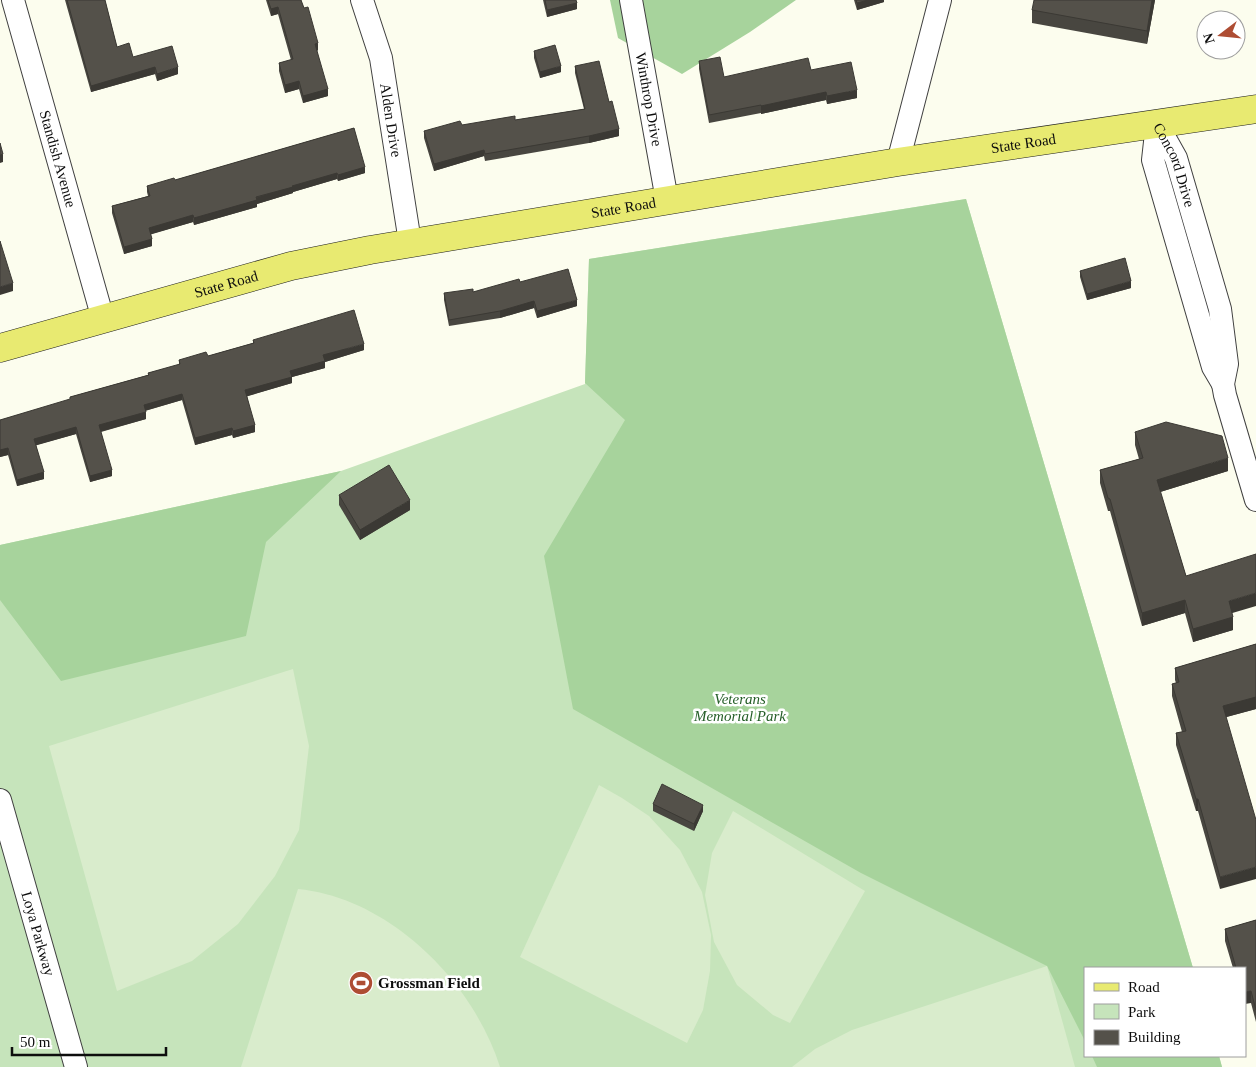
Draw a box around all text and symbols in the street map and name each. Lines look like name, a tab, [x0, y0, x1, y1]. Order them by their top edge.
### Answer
north arrow	[1196, 10, 1246, 60]
text: N	[1200, 32, 1218, 45]
street label: Winthrop Drive	[633, 51, 665, 148]
street label: Alden Drive	[377, 82, 405, 159]
street label: Standish Avenue	[36, 108, 79, 210]
street label: Concord Drive	[1150, 120, 1198, 209]
street label: State Road	[990, 131, 1057, 156]
street label: State Road	[590, 194, 658, 221]
street label: State Road	[193, 268, 260, 301]
park label: Veterans Memorial Park	[693, 691, 786, 724]
street label: Loya Parkway	[18, 890, 58, 978]
legend	[1084, 967, 1246, 1057]
sports icon: Grossman Field	[348, 970, 374, 996]
place label: Grossman Field	[378, 975, 480, 991]
text: Road	[1128, 979, 1160, 995]
text: Park	[1128, 1004, 1156, 1020]
scale bar	[12, 1024, 166, 1056]
text: Building	[1128, 1029, 1181, 1045]
text: 50 m	[20, 1034, 51, 1050]

